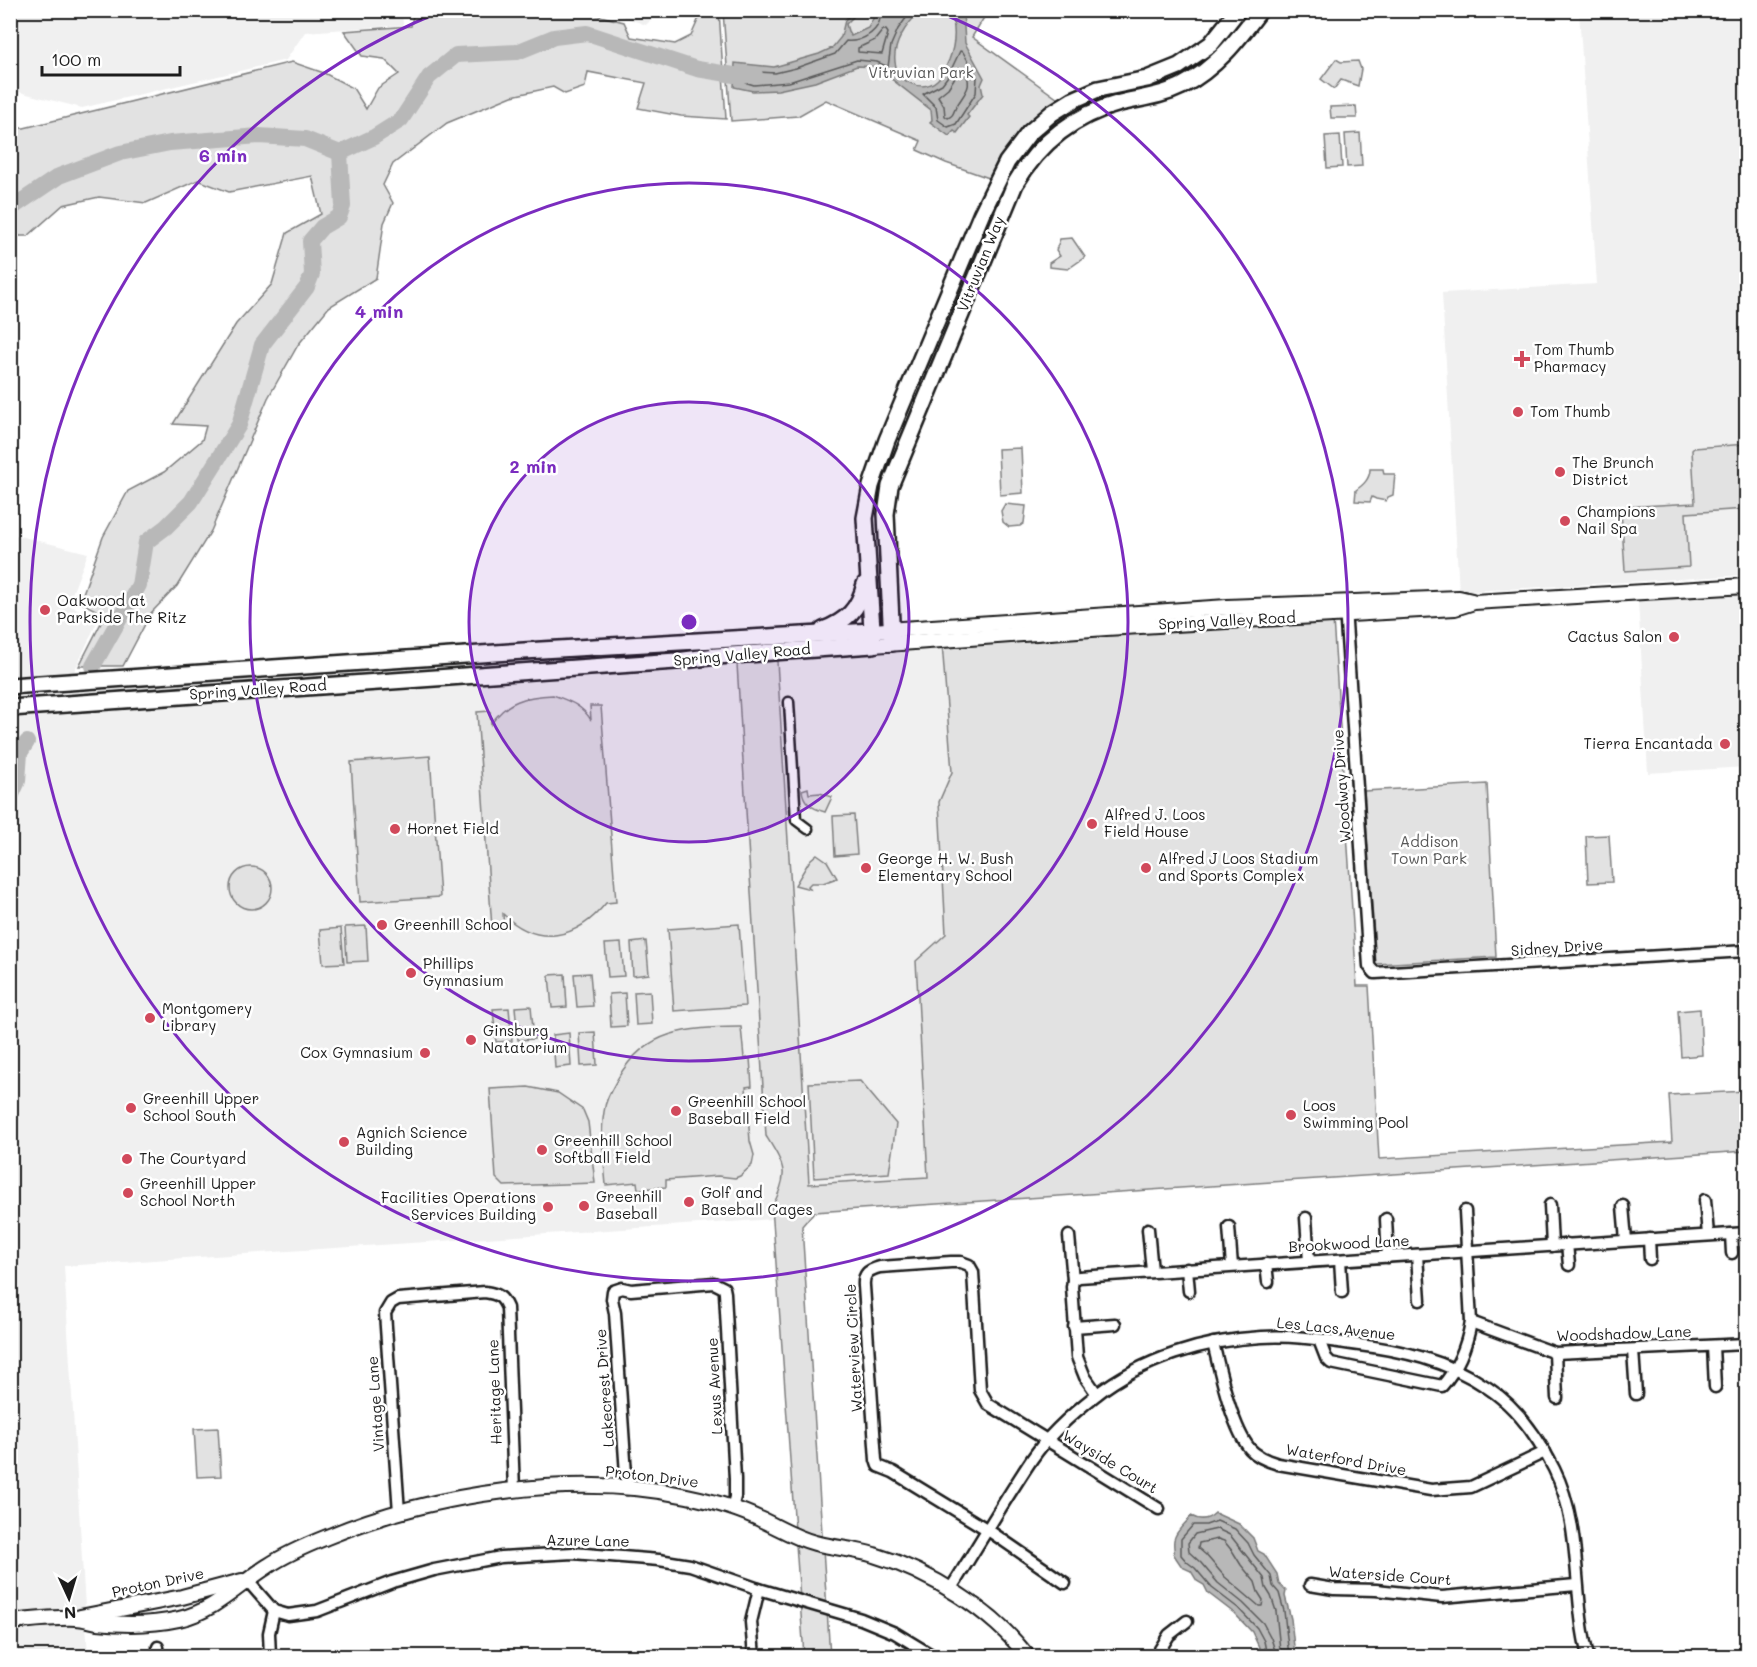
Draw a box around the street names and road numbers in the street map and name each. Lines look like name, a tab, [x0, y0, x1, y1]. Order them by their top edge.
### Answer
street label: Vitruvian Way	[952, 212, 1008, 315]
street label: Spring Valley Road	[1158, 606, 1296, 634]
street label: Spring Valley Road	[673, 638, 811, 670]
street label: Spring Valley Road	[189, 674, 327, 704]
street label: Woodway Drive	[1327, 729, 1355, 843]
street label: Sidney Drive	[1510, 934, 1604, 960]
street label: Brookwood Lane	[1288, 1230, 1410, 1256]
street label: Waterview Circle	[840, 1283, 866, 1413]
street label: Les Lacs Avenue	[1276, 1312, 1396, 1344]
street label: Woodshadow Lane	[1556, 1321, 1692, 1345]
street label: Lakecrest Drive	[590, 1328, 618, 1448]
street label: Lexus Avenue	[701, 1337, 727, 1435]
street label: Heritage Lane	[482, 1339, 506, 1445]
street label: Vintage Lane	[362, 1355, 388, 1453]
street label: Wayside Court	[1059, 1425, 1162, 1497]
street label: Waterford Drive	[1284, 1439, 1408, 1479]
street label: Proton Drive	[604, 1460, 700, 1492]
street label: Azure Lane	[546, 1529, 630, 1551]
street label: Waterside Court	[1328, 1561, 1452, 1589]
street label: Proton Drive	[110, 1562, 206, 1602]

